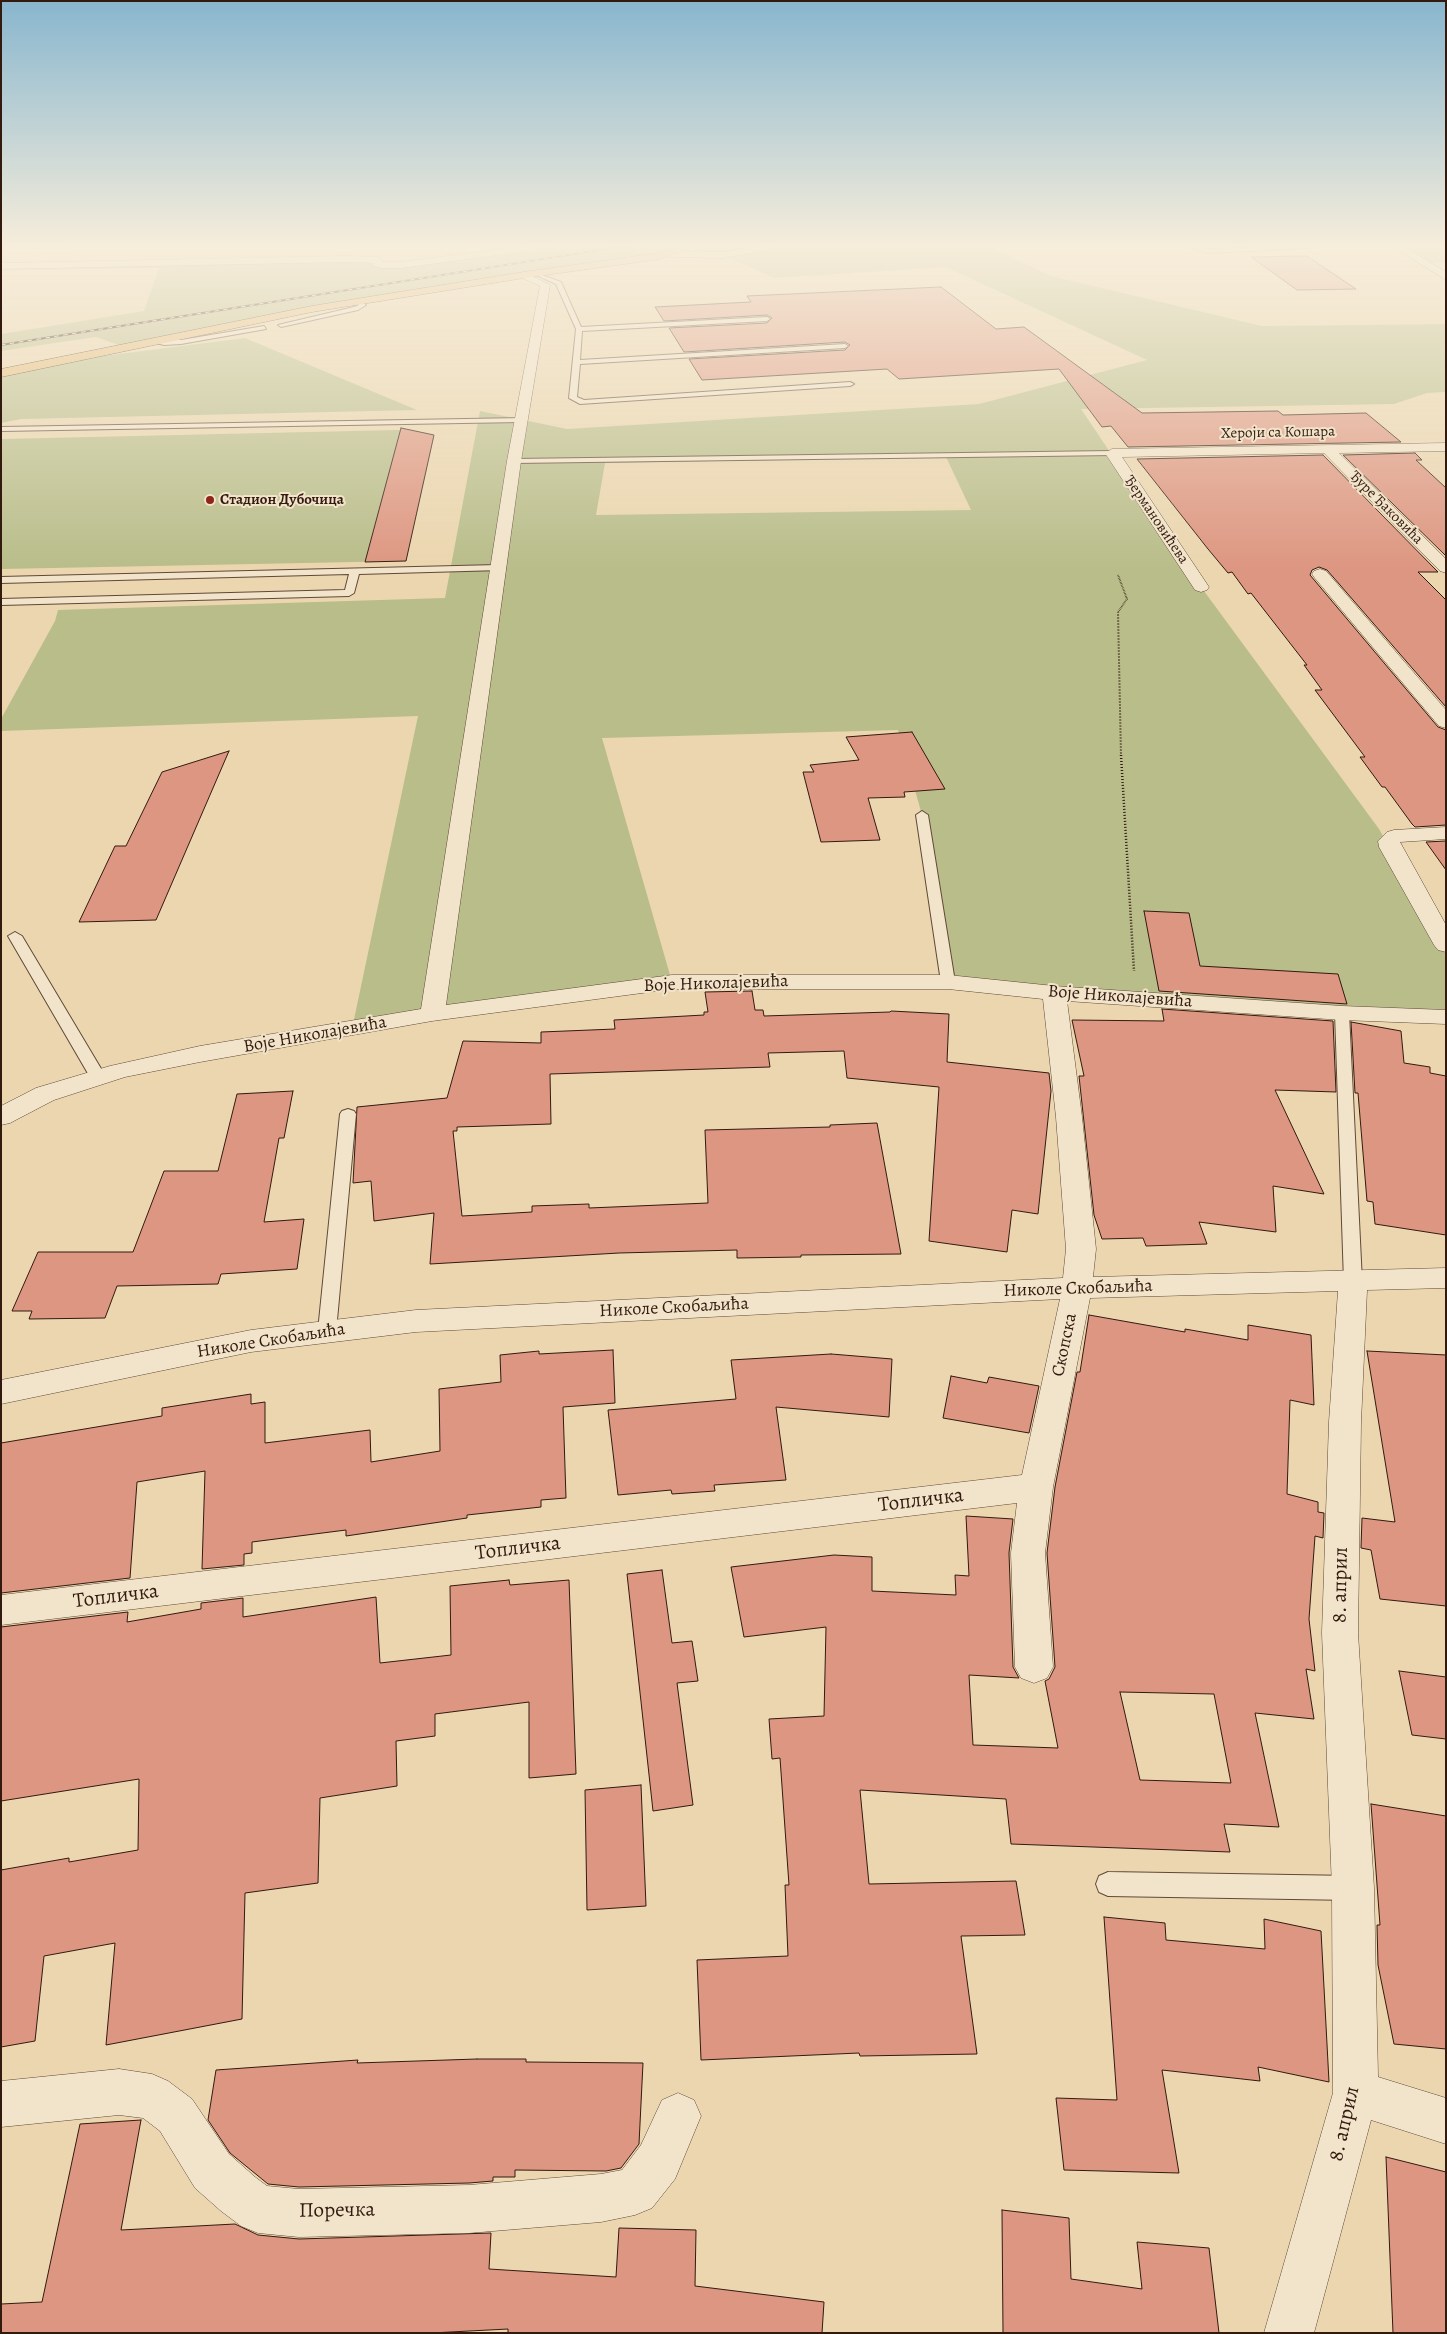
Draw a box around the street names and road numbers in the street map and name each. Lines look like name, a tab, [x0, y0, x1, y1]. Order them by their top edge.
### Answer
street label: Хероји са Кошара	[1221, 423, 1335, 443]
street label: Ђуре Ђаковића	[1346, 468, 1426, 548]
street label: Ђермановићева	[1120, 473, 1192, 567]
street label: Воје Николајевића	[643, 971, 789, 997]
street label: Воје Николајевића	[1047, 981, 1193, 1013]
street label: Воје Николајевића	[242, 1012, 388, 1058]
street label: Николе Скобаљића	[1003, 1276, 1153, 1302]
street label: Николе Скобаљића	[599, 1293, 749, 1323]
street label: Скопска	[1048, 1311, 1082, 1379]
street label: Николе Скобаљића	[195, 1319, 347, 1363]
street label: Топличка	[877, 1483, 965, 1519]
street label: Топличка	[474, 1531, 562, 1567]
street label: 8. април	[1328, 1547, 1354, 1623]
street label: Топличка	[72, 1579, 160, 1615]
street label: 8. април	[1324, 2084, 1366, 2164]
street label: Поречка	[299, 2198, 375, 2224]

